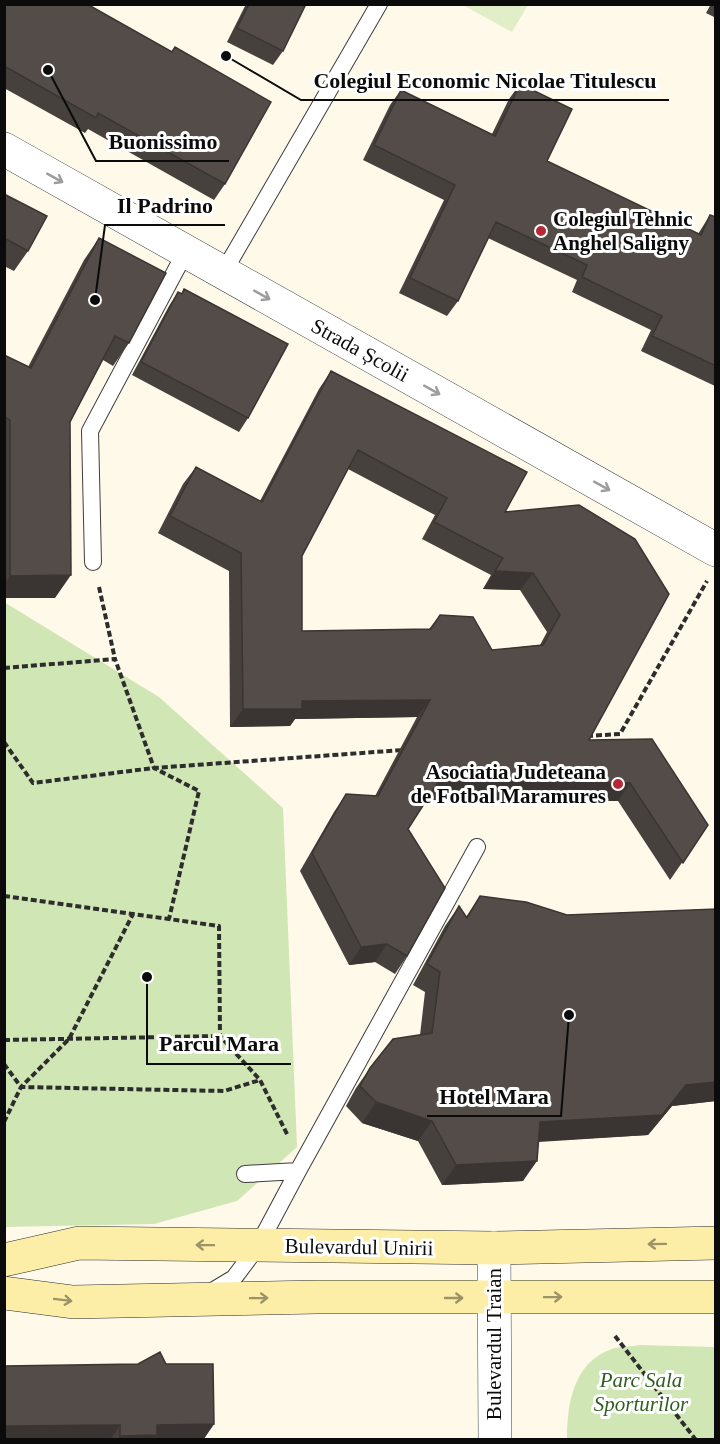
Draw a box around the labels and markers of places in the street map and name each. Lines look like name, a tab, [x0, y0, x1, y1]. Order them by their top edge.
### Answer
callout: Colegiul Economic Nicolae Titulescu	[301, 60, 669, 100]
callout: Buonissimo	[96, 121, 229, 161]
callout: Il Padrino	[105, 185, 225, 225]
place label: Colegiul Tehnic Anghel Saligny	[553, 207, 692, 255]
marker: Colegiul Tehnic Anghel Saligny	[534, 224, 548, 238]
place label: Asociatia Judeteana de Fotbal Maramures	[410, 760, 606, 808]
marker: Asociatia Judeteana de Fotbal Maramures	[611, 777, 625, 791]
callout: Parcul Mara	[147, 1024, 291, 1064]
callout: Hotel Mara	[427, 1076, 561, 1116]

